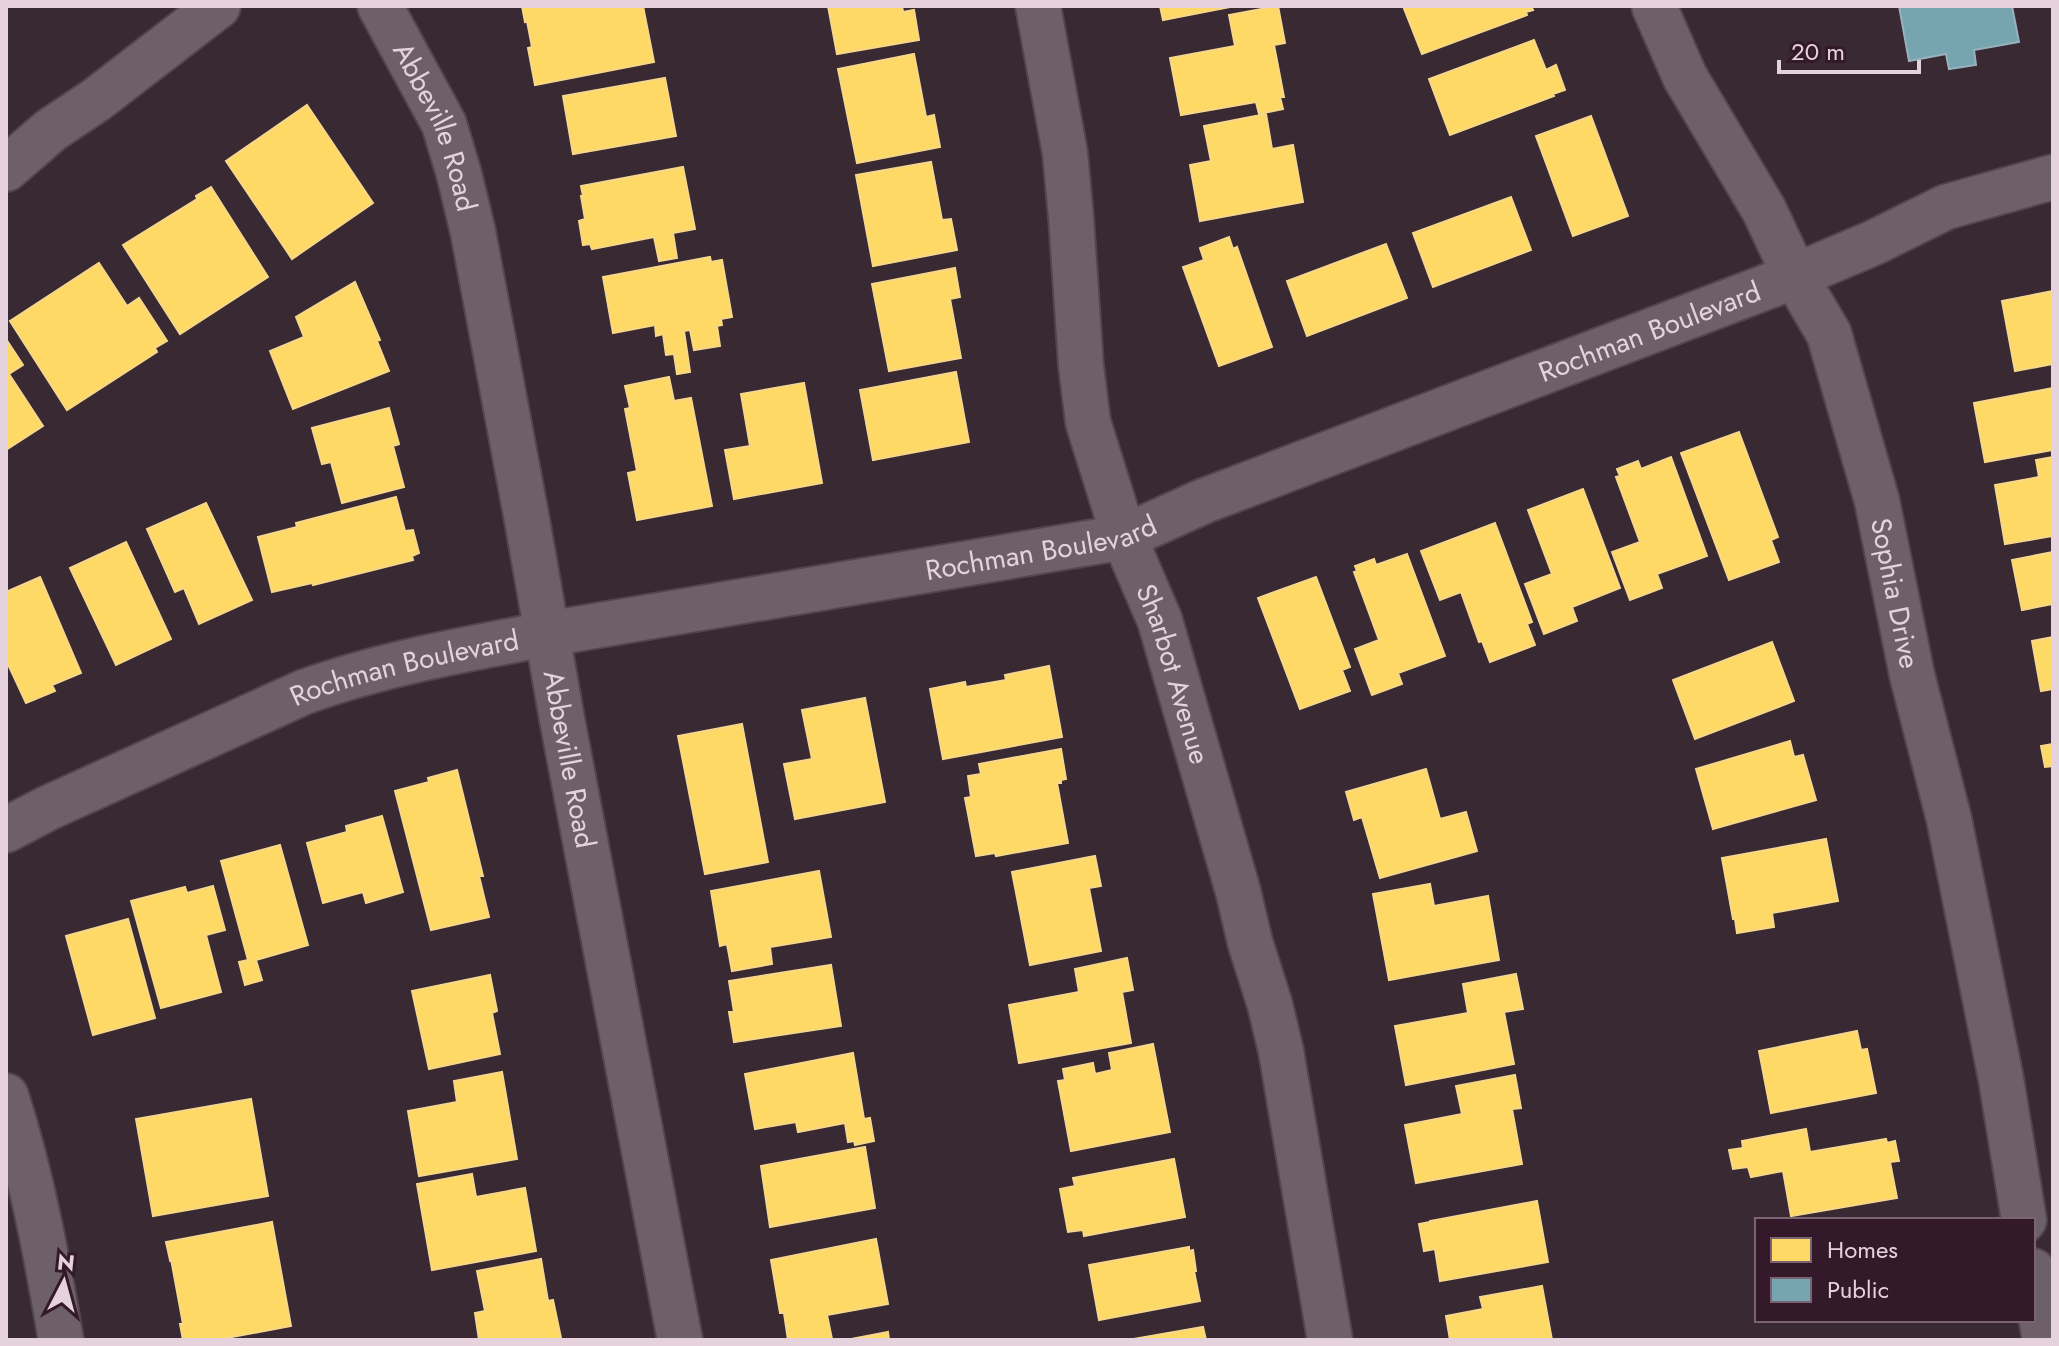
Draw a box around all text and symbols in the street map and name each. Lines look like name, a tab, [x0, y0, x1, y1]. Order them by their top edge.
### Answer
scale bar	[1779, 24, 1919, 74]
text: 20 m	[1791, 34, 1845, 69]
street label: Abbeville Road	[382, 35, 487, 216]
street label: Rochman Boulevard	[1533, 271, 1767, 393]
street label: Rochman Boulevard	[922, 505, 1163, 591]
street label: Sophia Drive	[1860, 514, 1930, 672]
street label: Sharbot Avenue	[1125, 577, 1220, 769]
street label: Rochman Boulevard	[283, 620, 522, 717]
street label: Abbeville Road	[533, 667, 606, 852]
legend	[1755, 1218, 2035, 1322]
text: Homes	[1827, 1232, 1898, 1267]
north arrow	[24, 1242, 104, 1322]
text: N	[56, 1245, 76, 1279]
text: Public	[1827, 1272, 1889, 1307]

